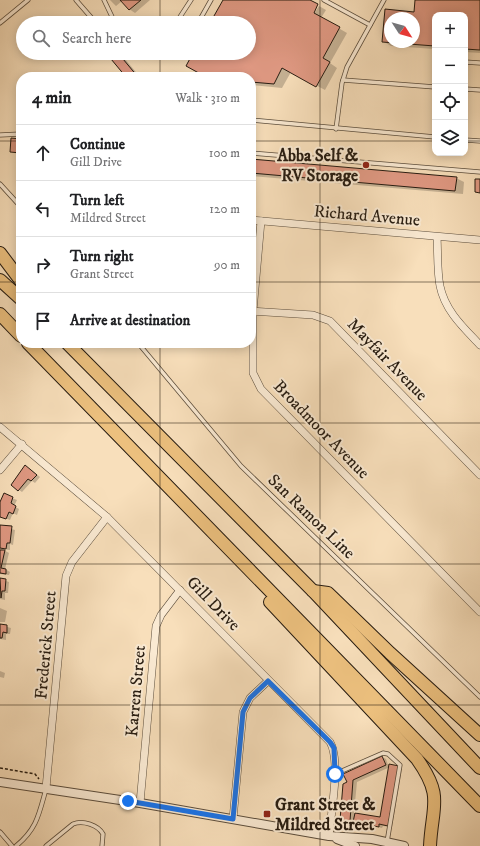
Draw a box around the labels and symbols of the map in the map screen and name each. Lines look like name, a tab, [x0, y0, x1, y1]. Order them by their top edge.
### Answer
north arrow	[384, 12, 420, 48]
place label: Abba Self & RV Storage	[276, 145, 358, 187]
marker: Abba Self & RV Storage	[361, 160, 371, 170]
street label: Richard Avenue	[313, 200, 421, 232]
street label: Mayfair Avenue	[342, 314, 432, 406]
street label: Broadmoor Avenue	[269, 376, 374, 484]
street label: San Ramon Line	[263, 469, 360, 564]
street label: Gill Drive	[182, 572, 245, 636]
street label: Frederick Street	[30, 589, 62, 700]
street label: Karren Street	[121, 644, 151, 738]
route start	[326, 765, 344, 783]
route end	[119, 792, 137, 810]
place label: Grant Street & Mildred Street	[275, 794, 375, 836]
marker: Grant Street & Mildred Street	[262, 809, 272, 819]

